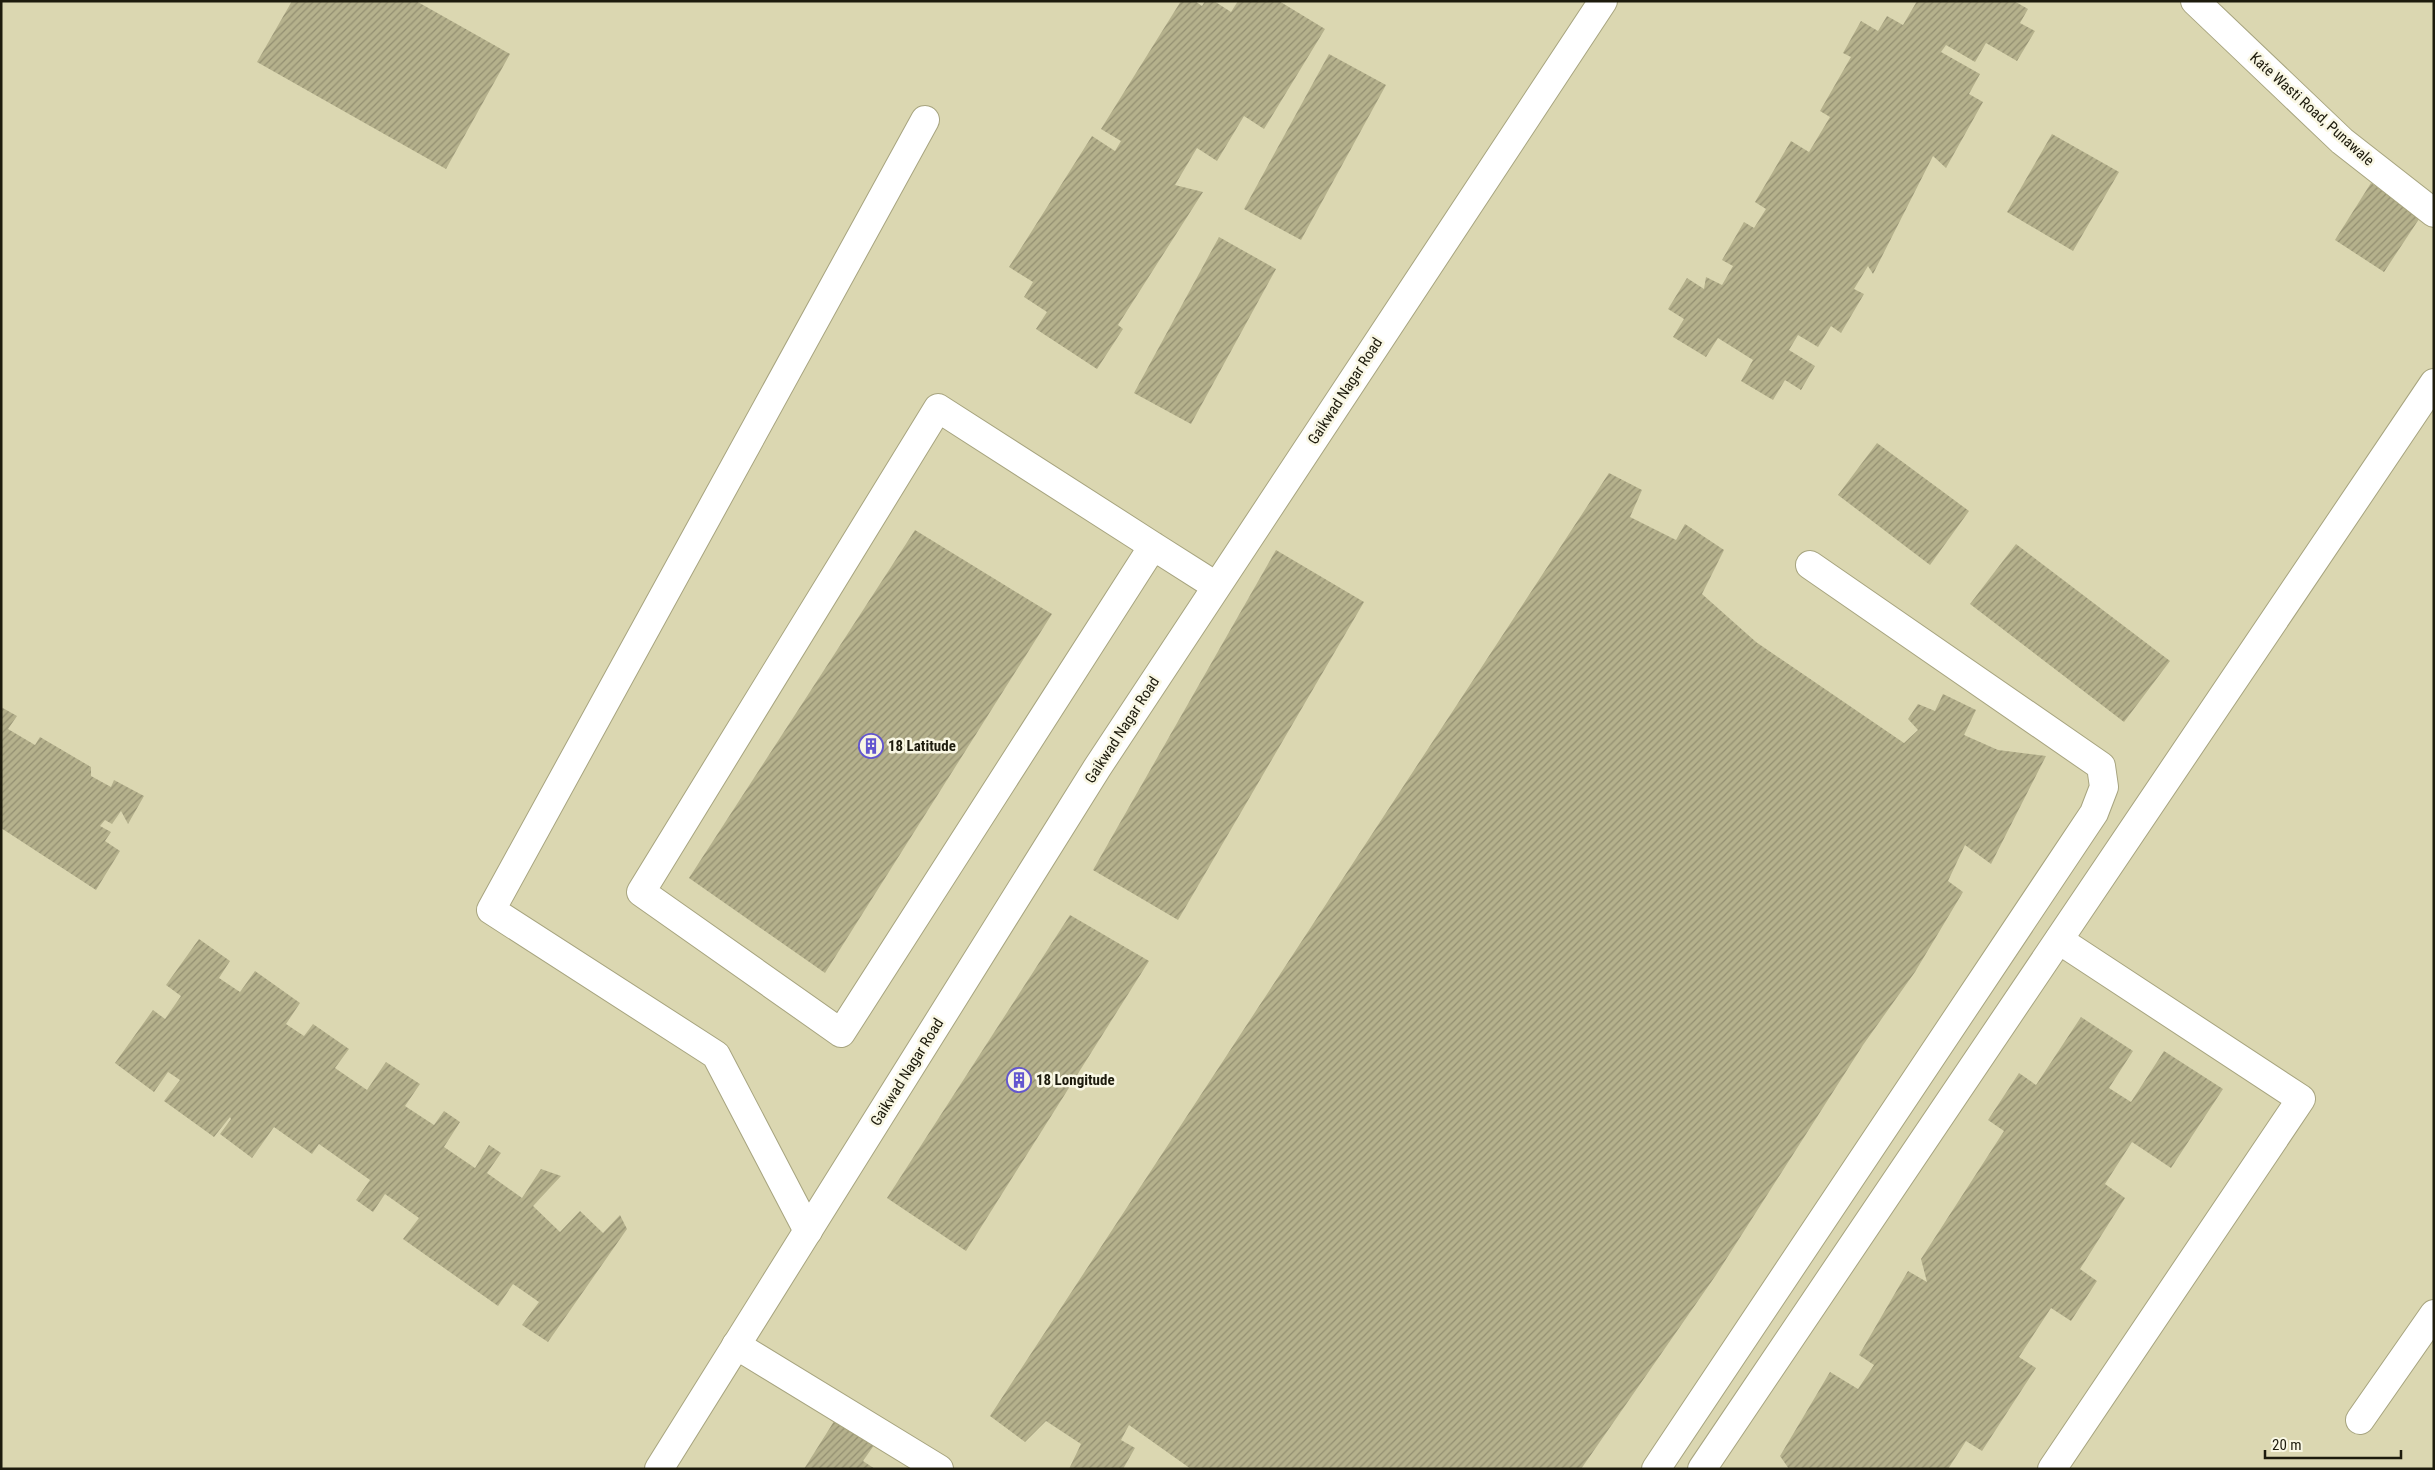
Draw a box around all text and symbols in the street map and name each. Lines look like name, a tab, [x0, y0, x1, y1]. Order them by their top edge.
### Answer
street label: Kate Wasti Road, Punawale	[2246, 49, 2378, 169]
street label: Gaikwad Nagar Road	[1304, 334, 1386, 448]
street label: Gaikwad Nagar Road	[1081, 673, 1163, 787]
building icon: 18 Latitude	[858, 733, 884, 759]
place label: 18 Latitude	[888, 737, 956, 755]
street label: Gaikwad Nagar Road	[867, 1015, 947, 1129]
building icon: 18 Longitude	[1006, 1067, 1032, 1093]
place label: 18 Longitude	[1036, 1071, 1115, 1089]
scale bar	[2265, 1428, 2401, 1460]
text: 20 m	[2272, 1436, 2302, 1454]

